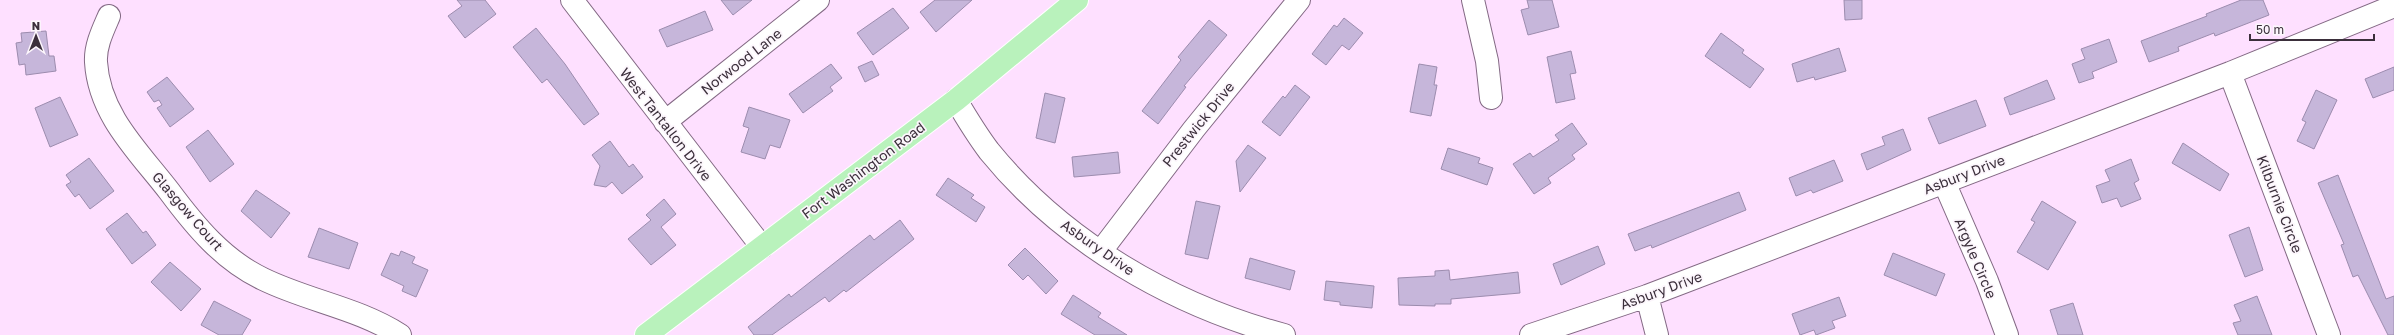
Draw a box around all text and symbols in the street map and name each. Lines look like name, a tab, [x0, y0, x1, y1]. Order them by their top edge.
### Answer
north arrow	[16, 16, 56, 56]
scale bar	[2250, 16, 2374, 42]
text: N	[32, 19, 40, 32]
text: 50 m	[2256, 22, 2284, 37]
street label: Norwood Lane	[697, 24, 785, 98]
street label: West Tantallon Drive	[617, 64, 715, 184]
street label: Prestwick Drive	[1158, 78, 1238, 170]
street label: Fort Washington Road	[798, 118, 928, 222]
street label: Asbury Drive	[1921, 151, 2007, 197]
street label: Kilburnie Circle	[2254, 153, 2306, 255]
street label: Glasgow Court	[149, 168, 227, 254]
street label: Asbury Drive	[1058, 215, 1138, 279]
street label: Argyle Circle	[1951, 215, 2001, 301]
street label: Asbury Drive	[1618, 267, 1704, 313]

